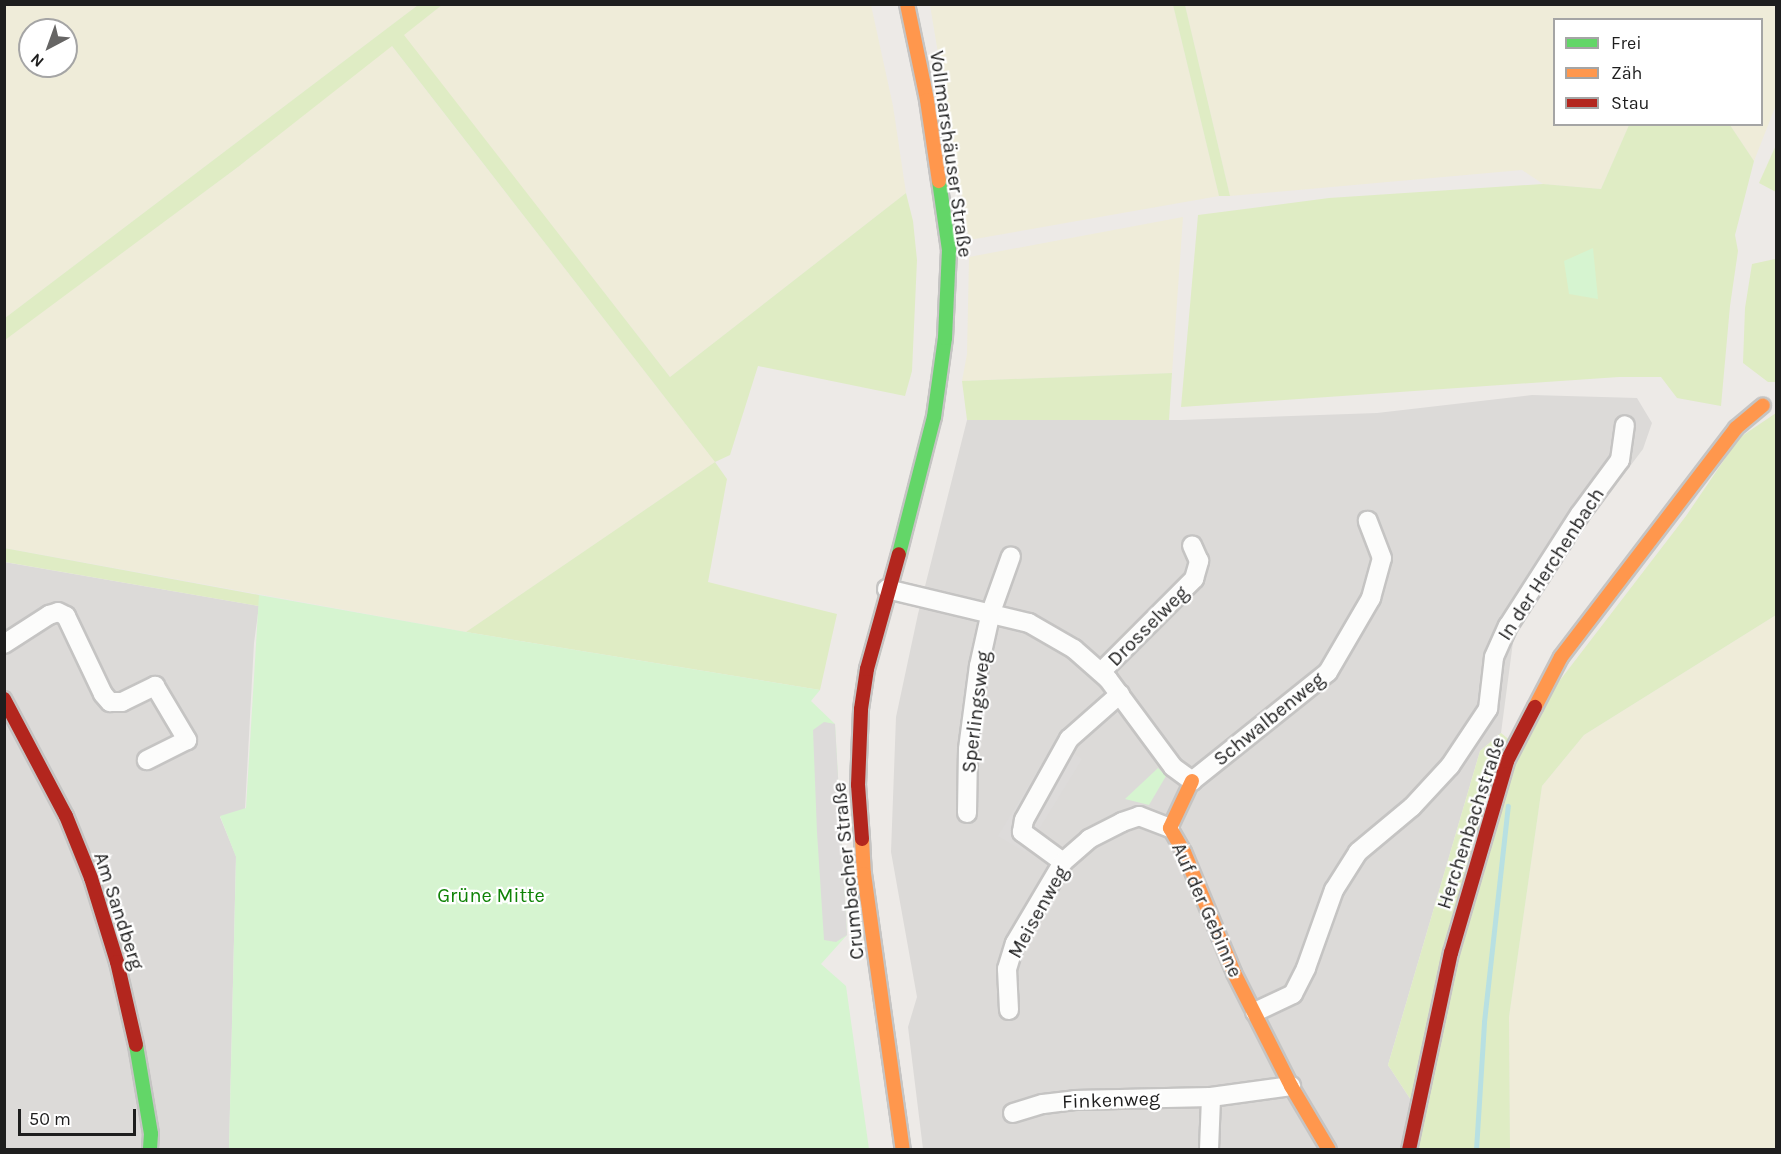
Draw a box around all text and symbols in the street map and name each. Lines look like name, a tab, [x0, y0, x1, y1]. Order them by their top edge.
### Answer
north arrow	[18, 18, 78, 78]
legend	[1553, 18, 1763, 126]
text: Frei	[1611, 32, 1642, 54]
street label: Vollmarshäuser Straße	[925, 49, 977, 259]
text: N	[27, 50, 48, 71]
text: Zäh	[1611, 62, 1642, 84]
text: Stau	[1611, 92, 1649, 114]
street label: In der Herchenbach	[1493, 483, 1609, 645]
street label: Drosselweg	[1103, 581, 1193, 671]
street label: Sperlingsweg	[957, 650, 995, 774]
street label: Schwalbenweg	[1209, 667, 1329, 771]
street label: Herchenbachstraße	[1432, 734, 1510, 912]
street label: Crumbacher Straße	[827, 781, 869, 961]
street label: Auf der Gebinne	[1167, 839, 1247, 981]
street label: Am Sandberg	[89, 849, 149, 973]
street label: Meisenweg	[1003, 862, 1073, 962]
park label: Grüne Mitte	[437, 883, 545, 907]
street label: Finkenweg	[1062, 1086, 1160, 1114]
scale bar	[21, 1097, 140, 1135]
text: 50 m	[29, 1108, 71, 1130]

